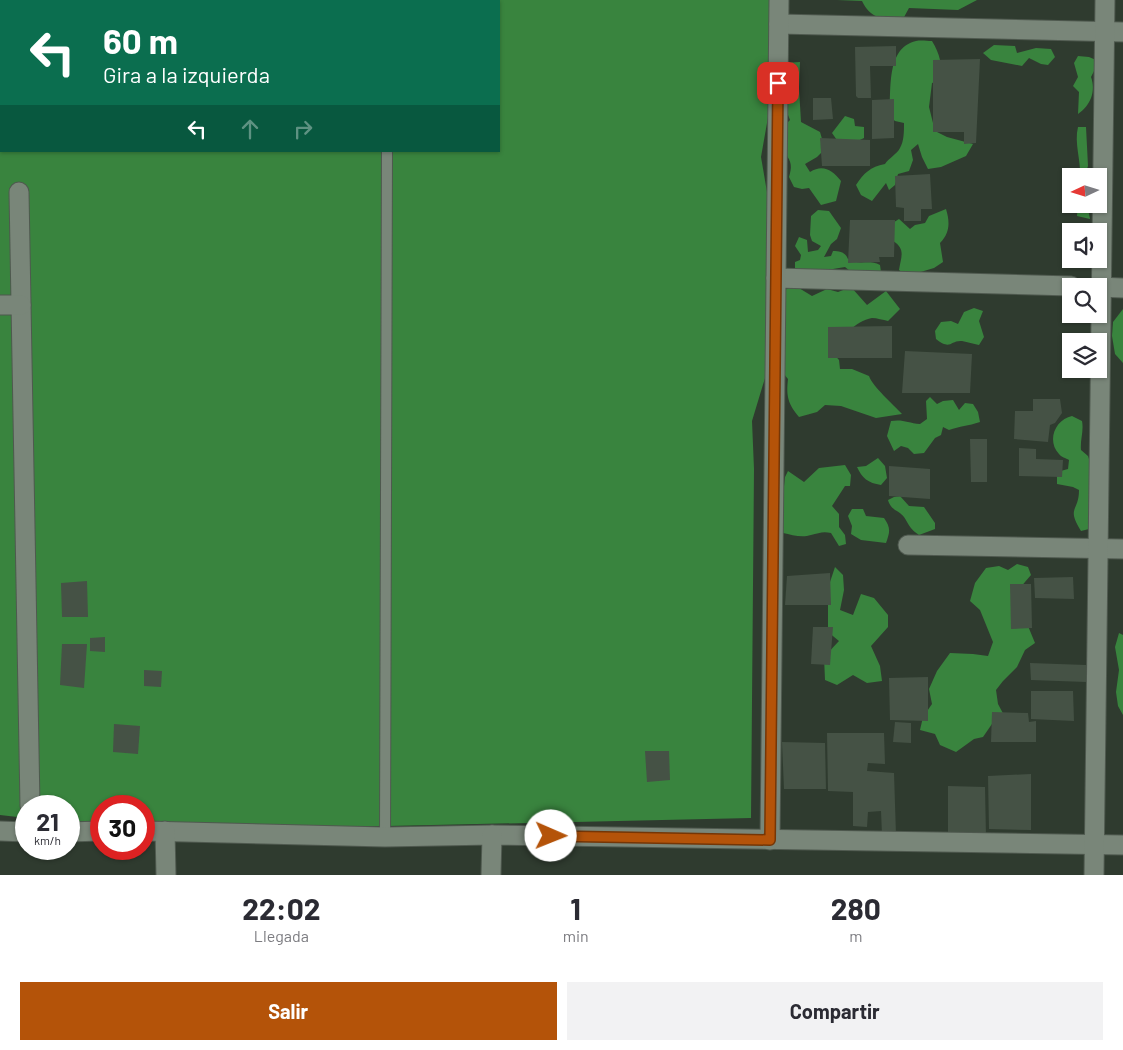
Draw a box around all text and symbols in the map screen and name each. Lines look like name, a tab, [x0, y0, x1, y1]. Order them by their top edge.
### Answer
text: 60 m	[103, 19, 178, 61]
icon: left	[20, 20, 85, 85]
text: Gira a la izquierda	[103, 61, 270, 87]
pin	[757, 62, 799, 104]
icon: arrive	[764, 69, 792, 97]
icon: left	[183, 115, 211, 143]
icon: ahead	[236, 115, 264, 143]
icon: right	[289, 115, 317, 143]
north arrow	[1062, 168, 1108, 212]
map controls	[1062, 168, 1107, 378]
button: sound	[1062, 223, 1107, 268]
button: search	[1062, 278, 1107, 323]
button: layers	[1062, 333, 1107, 378]
speed limit sign: 30	[90, 795, 155, 860]
text: 21	[36, 806, 59, 836]
position arrow	[524, 809, 576, 861]
text: km/h	[34, 833, 61, 847]
text: 22:02	[242, 890, 321, 926]
text: 1	[570, 890, 581, 926]
text: 280	[831, 890, 881, 926]
text: Llegada	[254, 926, 309, 945]
text: min	[563, 926, 589, 945]
text: m	[849, 926, 862, 945]
button: Salir	[20, 982, 557, 1040]
button: Compartir	[567, 982, 1103, 1040]

